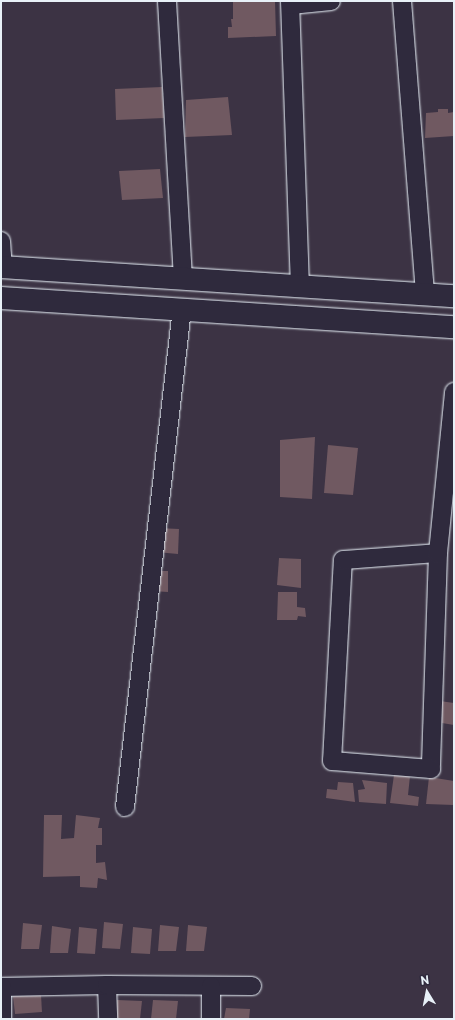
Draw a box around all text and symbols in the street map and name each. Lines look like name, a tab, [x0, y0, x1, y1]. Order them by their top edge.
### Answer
text: N	[419, 971, 431, 989]
north arrow	[407, 972, 447, 1012]

